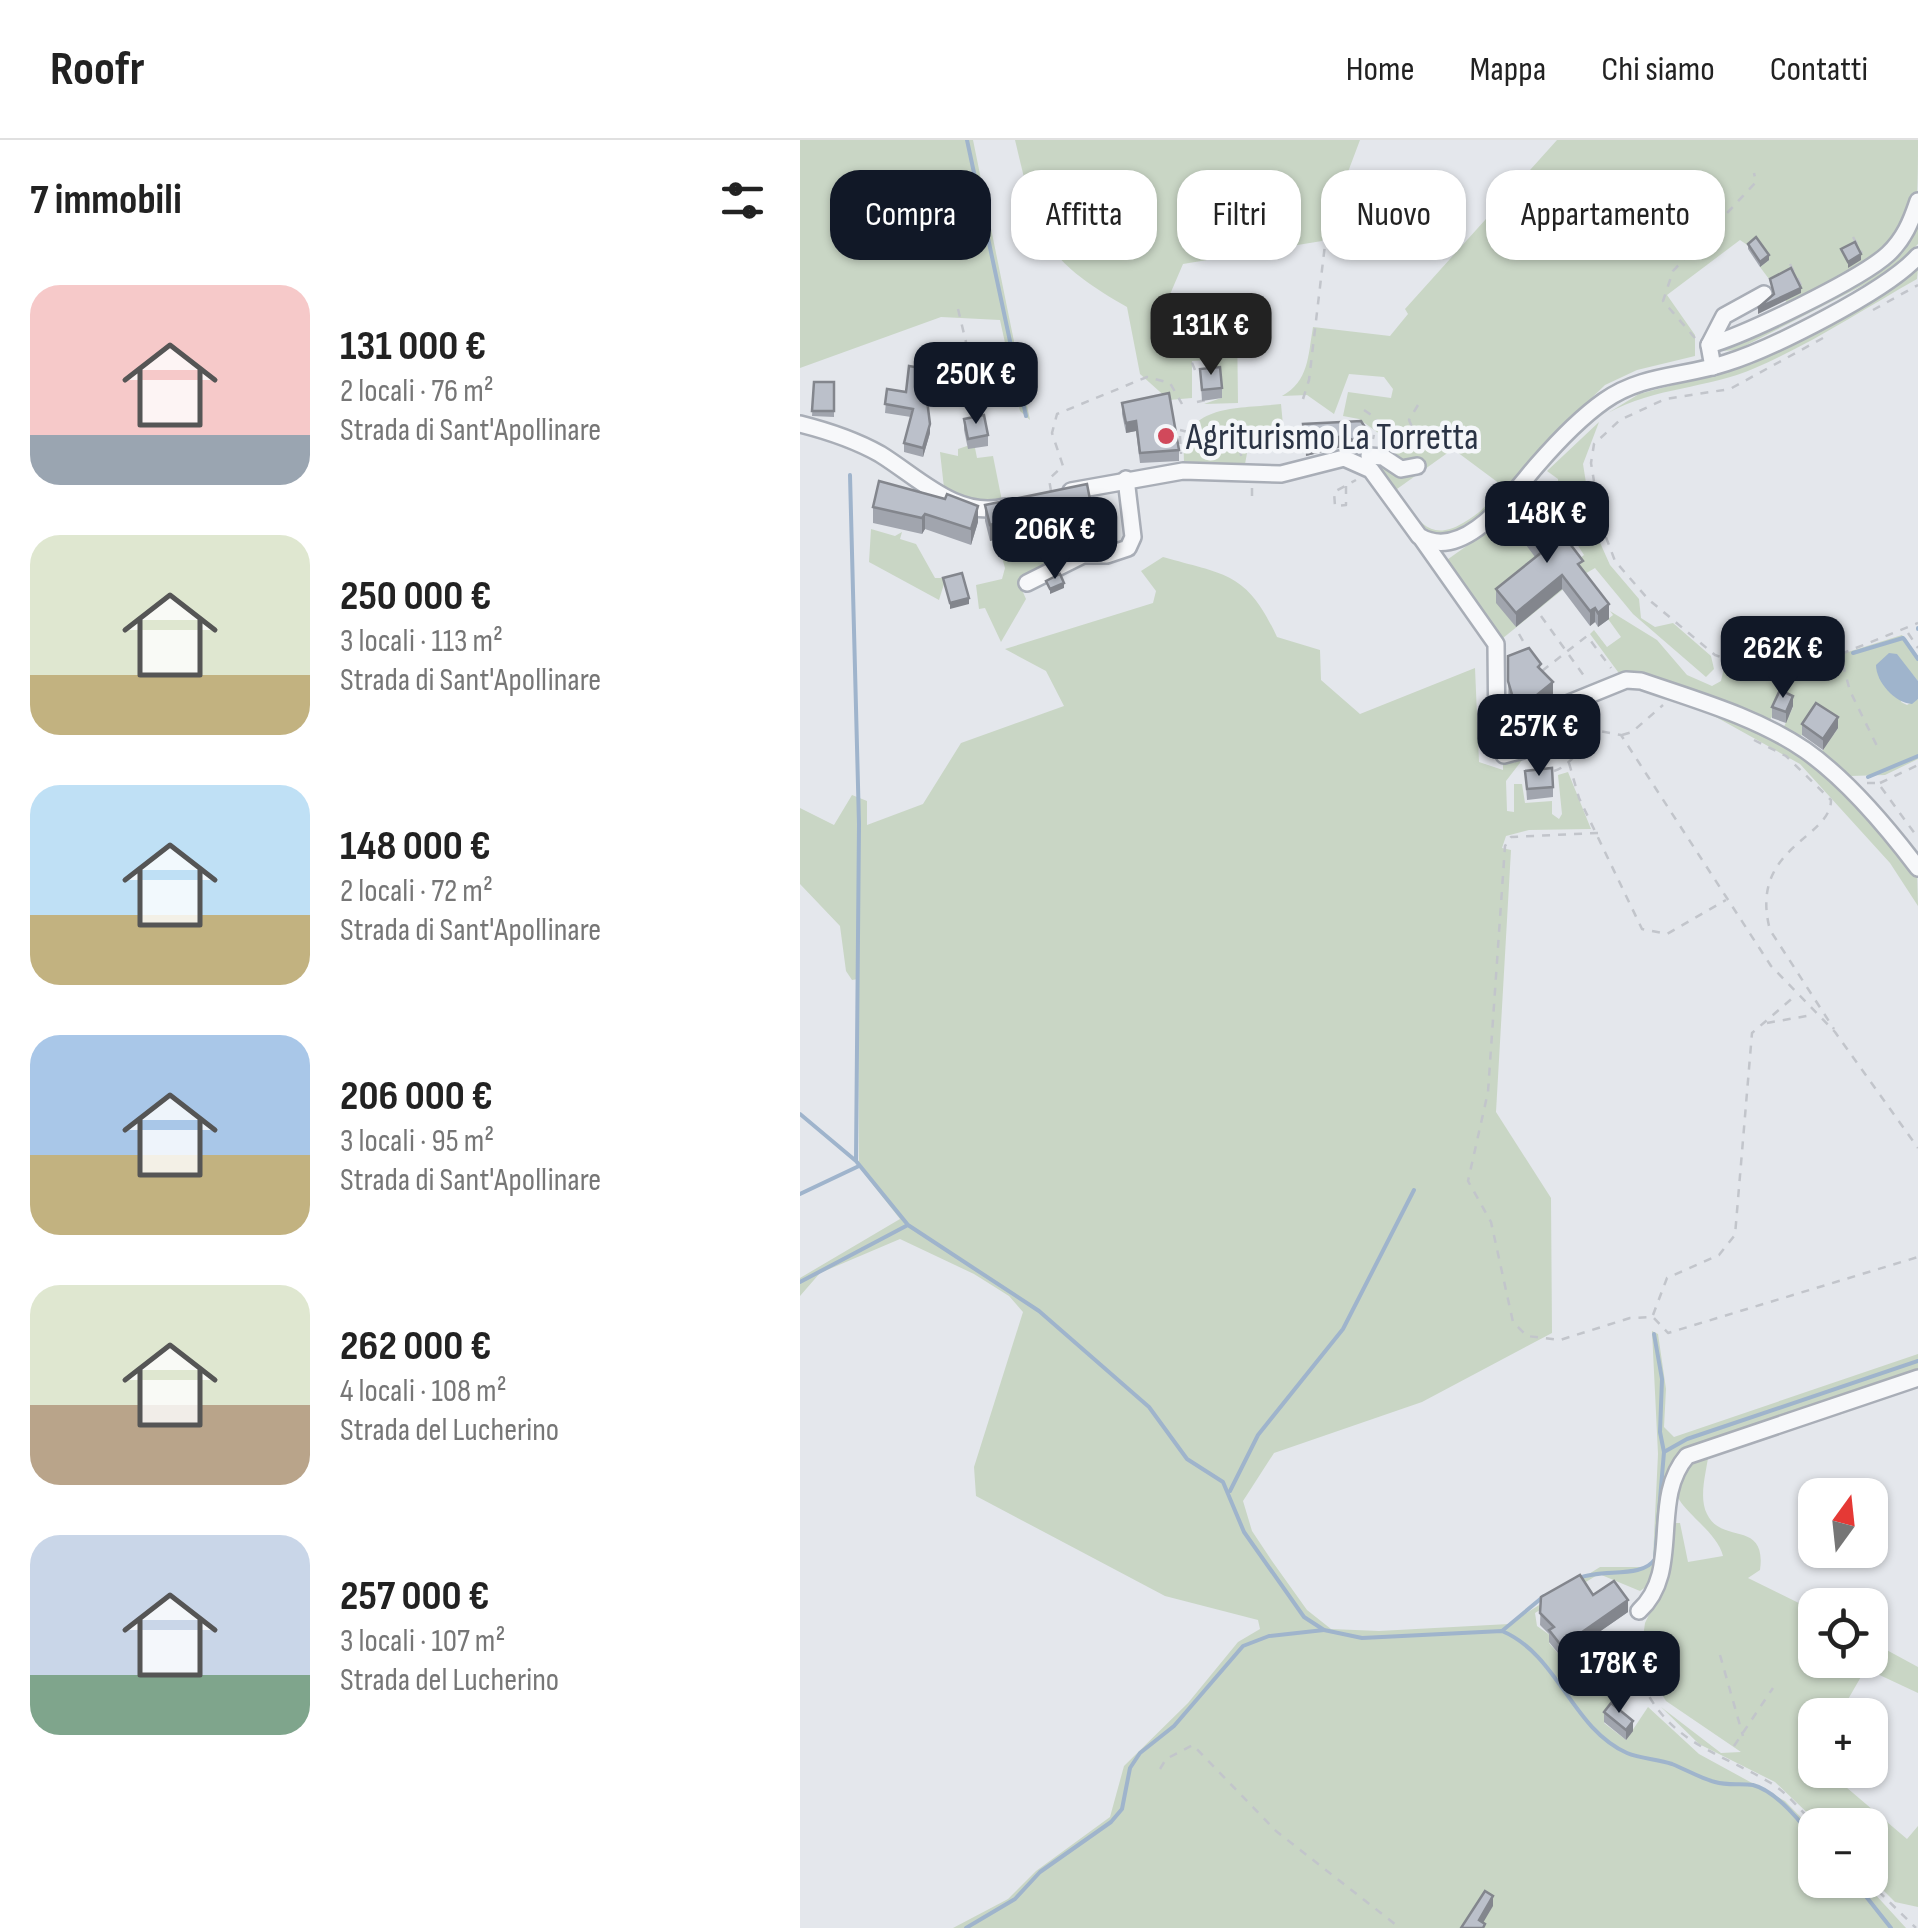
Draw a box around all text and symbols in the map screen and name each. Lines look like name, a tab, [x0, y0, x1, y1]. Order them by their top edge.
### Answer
text: Roofr	[50, 41, 145, 98]
text: Home	[1346, 48, 1415, 91]
text: Mappa	[1470, 48, 1546, 91]
text: Chi siamo	[1601, 48, 1715, 91]
text: Contatti	[1770, 48, 1868, 91]
chip: Compra	[830, 170, 991, 260]
chip: Affitta	[1011, 170, 1157, 260]
chip: Filtri	[1177, 170, 1301, 260]
chip: Nuovo	[1321, 170, 1466, 260]
chip: Appartamento	[1486, 170, 1725, 260]
icon: filters	[715, 173, 770, 228]
text: 7 immobili	[30, 175, 182, 226]
pin: 131K €	[1130, 293, 1292, 378]
text: 131K €	[1173, 306, 1249, 345]
text: 131 000 €	[340, 321, 486, 372]
icon: home	[110, 325, 230, 445]
pin: 250K €	[895, 342, 1057, 427]
text: 250K €	[936, 355, 1016, 394]
text: 2 locali · 76 m²	[340, 372, 494, 411]
text: Strada di Sant'Apollinare	[340, 411, 601, 450]
place label: Agriturismo La Torretta	[1185, 415, 1479, 460]
marker: Agriturismo La Torretta	[1155, 425, 1177, 447]
pin: 148K €	[1466, 481, 1628, 566]
text: 148K €	[1507, 494, 1587, 533]
pin: 206K €	[974, 497, 1136, 582]
text: 206K €	[1014, 510, 1096, 549]
text: 250 000 €	[340, 571, 491, 622]
icon: home	[110, 575, 230, 695]
pin: 262K €	[1702, 616, 1864, 701]
text: 3 locali · 113 m²	[340, 622, 503, 661]
text: 262K €	[1743, 629, 1823, 668]
text: Strada di Sant'Apollinare	[340, 661, 601, 700]
pin: 257K €	[1458, 694, 1620, 779]
text: 257K €	[1499, 707, 1579, 746]
text: 148 000 €	[340, 821, 491, 872]
icon: home	[110, 825, 230, 945]
text: 2 locali · 72 m²	[340, 872, 493, 911]
text: Strada di Sant'Apollinare	[340, 911, 601, 950]
text: 206 000 €	[340, 1071, 493, 1122]
icon: home	[110, 1075, 230, 1195]
text: 3 locali · 95 m²	[340, 1122, 494, 1161]
text: Strada di Sant'Apollinare	[340, 1161, 601, 1200]
text: 262 000 €	[340, 1321, 491, 1372]
icon: home	[110, 1325, 230, 1445]
text: 4 locali · 108 m²	[340, 1372, 507, 1411]
text: Strada del Lucherino	[340, 1411, 559, 1450]
north arrow	[1798, 1478, 1888, 1568]
map controls	[1798, 1478, 1888, 1898]
text: 257 000 €	[340, 1571, 490, 1622]
icon: home	[110, 1575, 230, 1695]
button: locate	[1798, 1588, 1888, 1678]
text: 3 locali · 107 m²	[340, 1622, 505, 1661]
pin: 178K €	[1538, 1631, 1700, 1716]
text: 178K €	[1580, 1644, 1658, 1683]
text: Strada del Lucherino	[340, 1661, 559, 1700]
button: +	[1798, 1698, 1888, 1788]
button: −	[1798, 1808, 1888, 1898]

